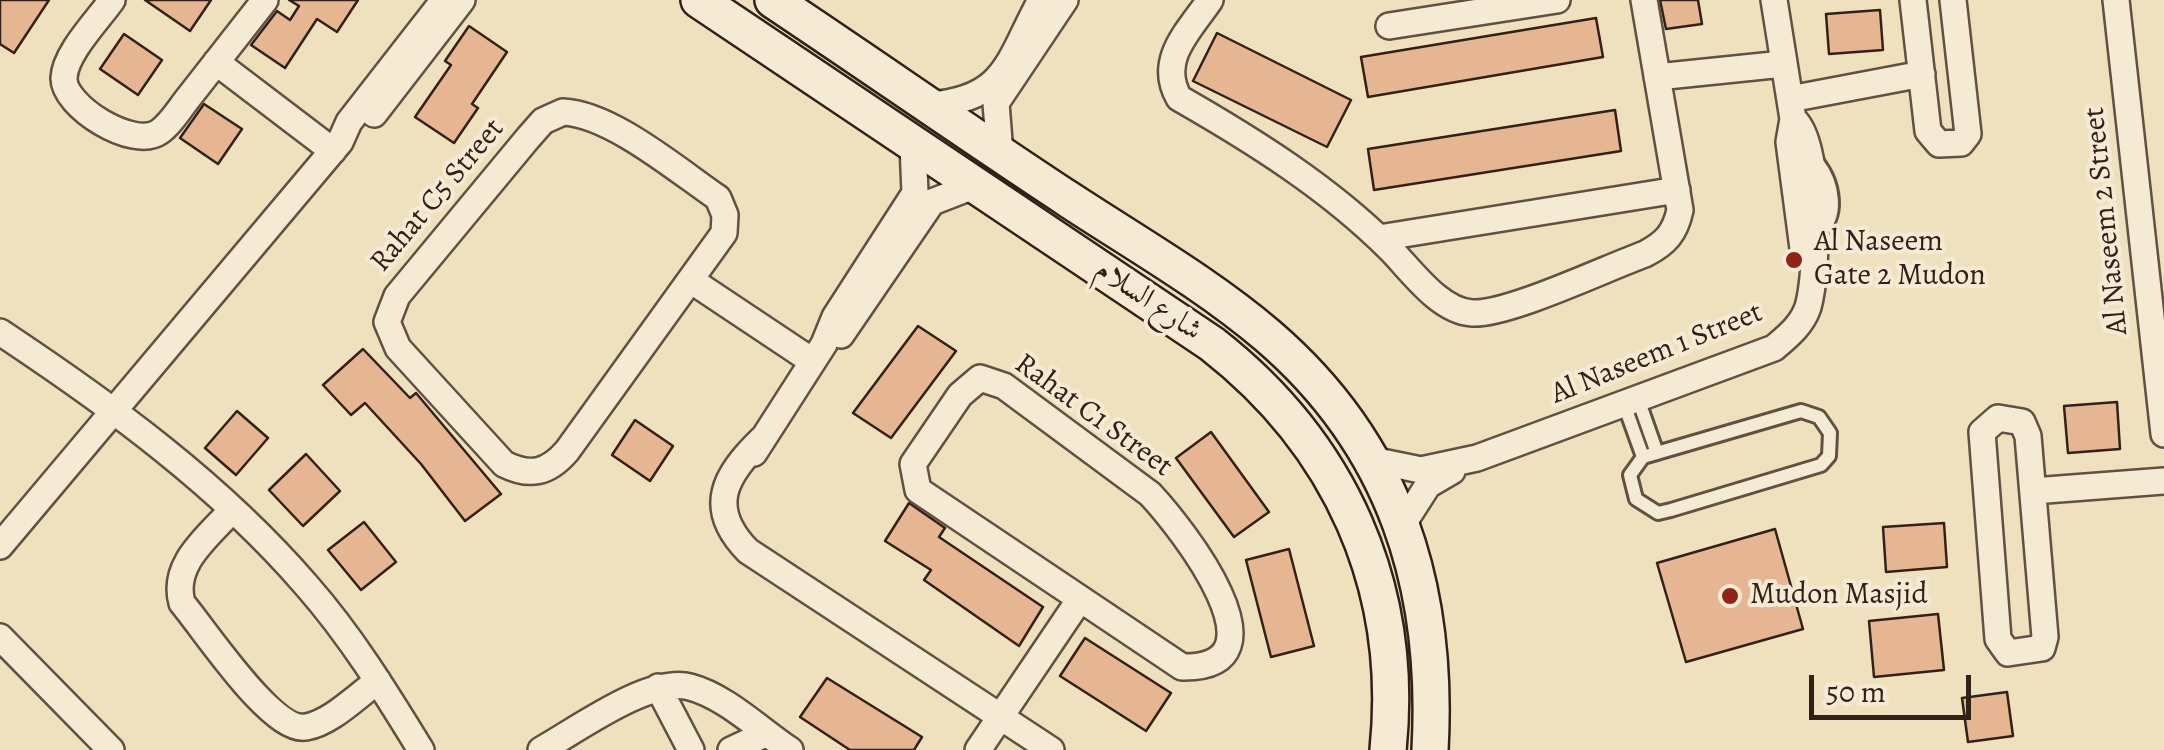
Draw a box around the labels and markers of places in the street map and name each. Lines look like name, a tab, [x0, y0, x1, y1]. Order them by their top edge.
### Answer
place label: Al Naseem Gate 2 Mudon	[1814, 225, 1986, 296]
marker: Al Naseem Gate 2 Mudon	[1783, 249, 1805, 271]
place label: Mudon Masjid	[1750, 578, 1928, 614]
marker: Mudon Masjid	[1719, 585, 1741, 607]

